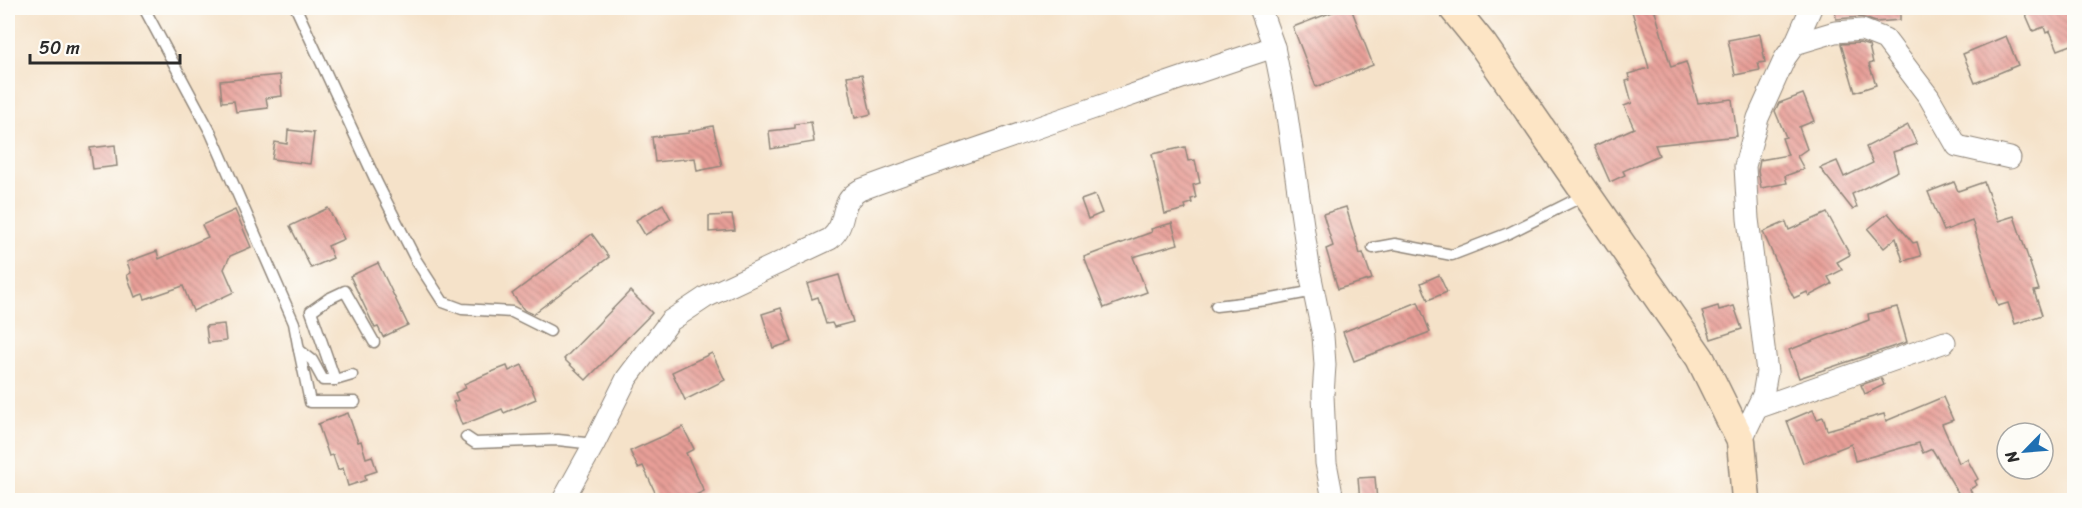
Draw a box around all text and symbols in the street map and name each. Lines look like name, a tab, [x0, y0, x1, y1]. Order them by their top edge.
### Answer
scale bar	[30, 27, 180, 65]
text: 50 m	[39, 32, 80, 64]
north arrow	[1995, 421, 2055, 481]
text: N	[1996, 445, 2028, 469]

